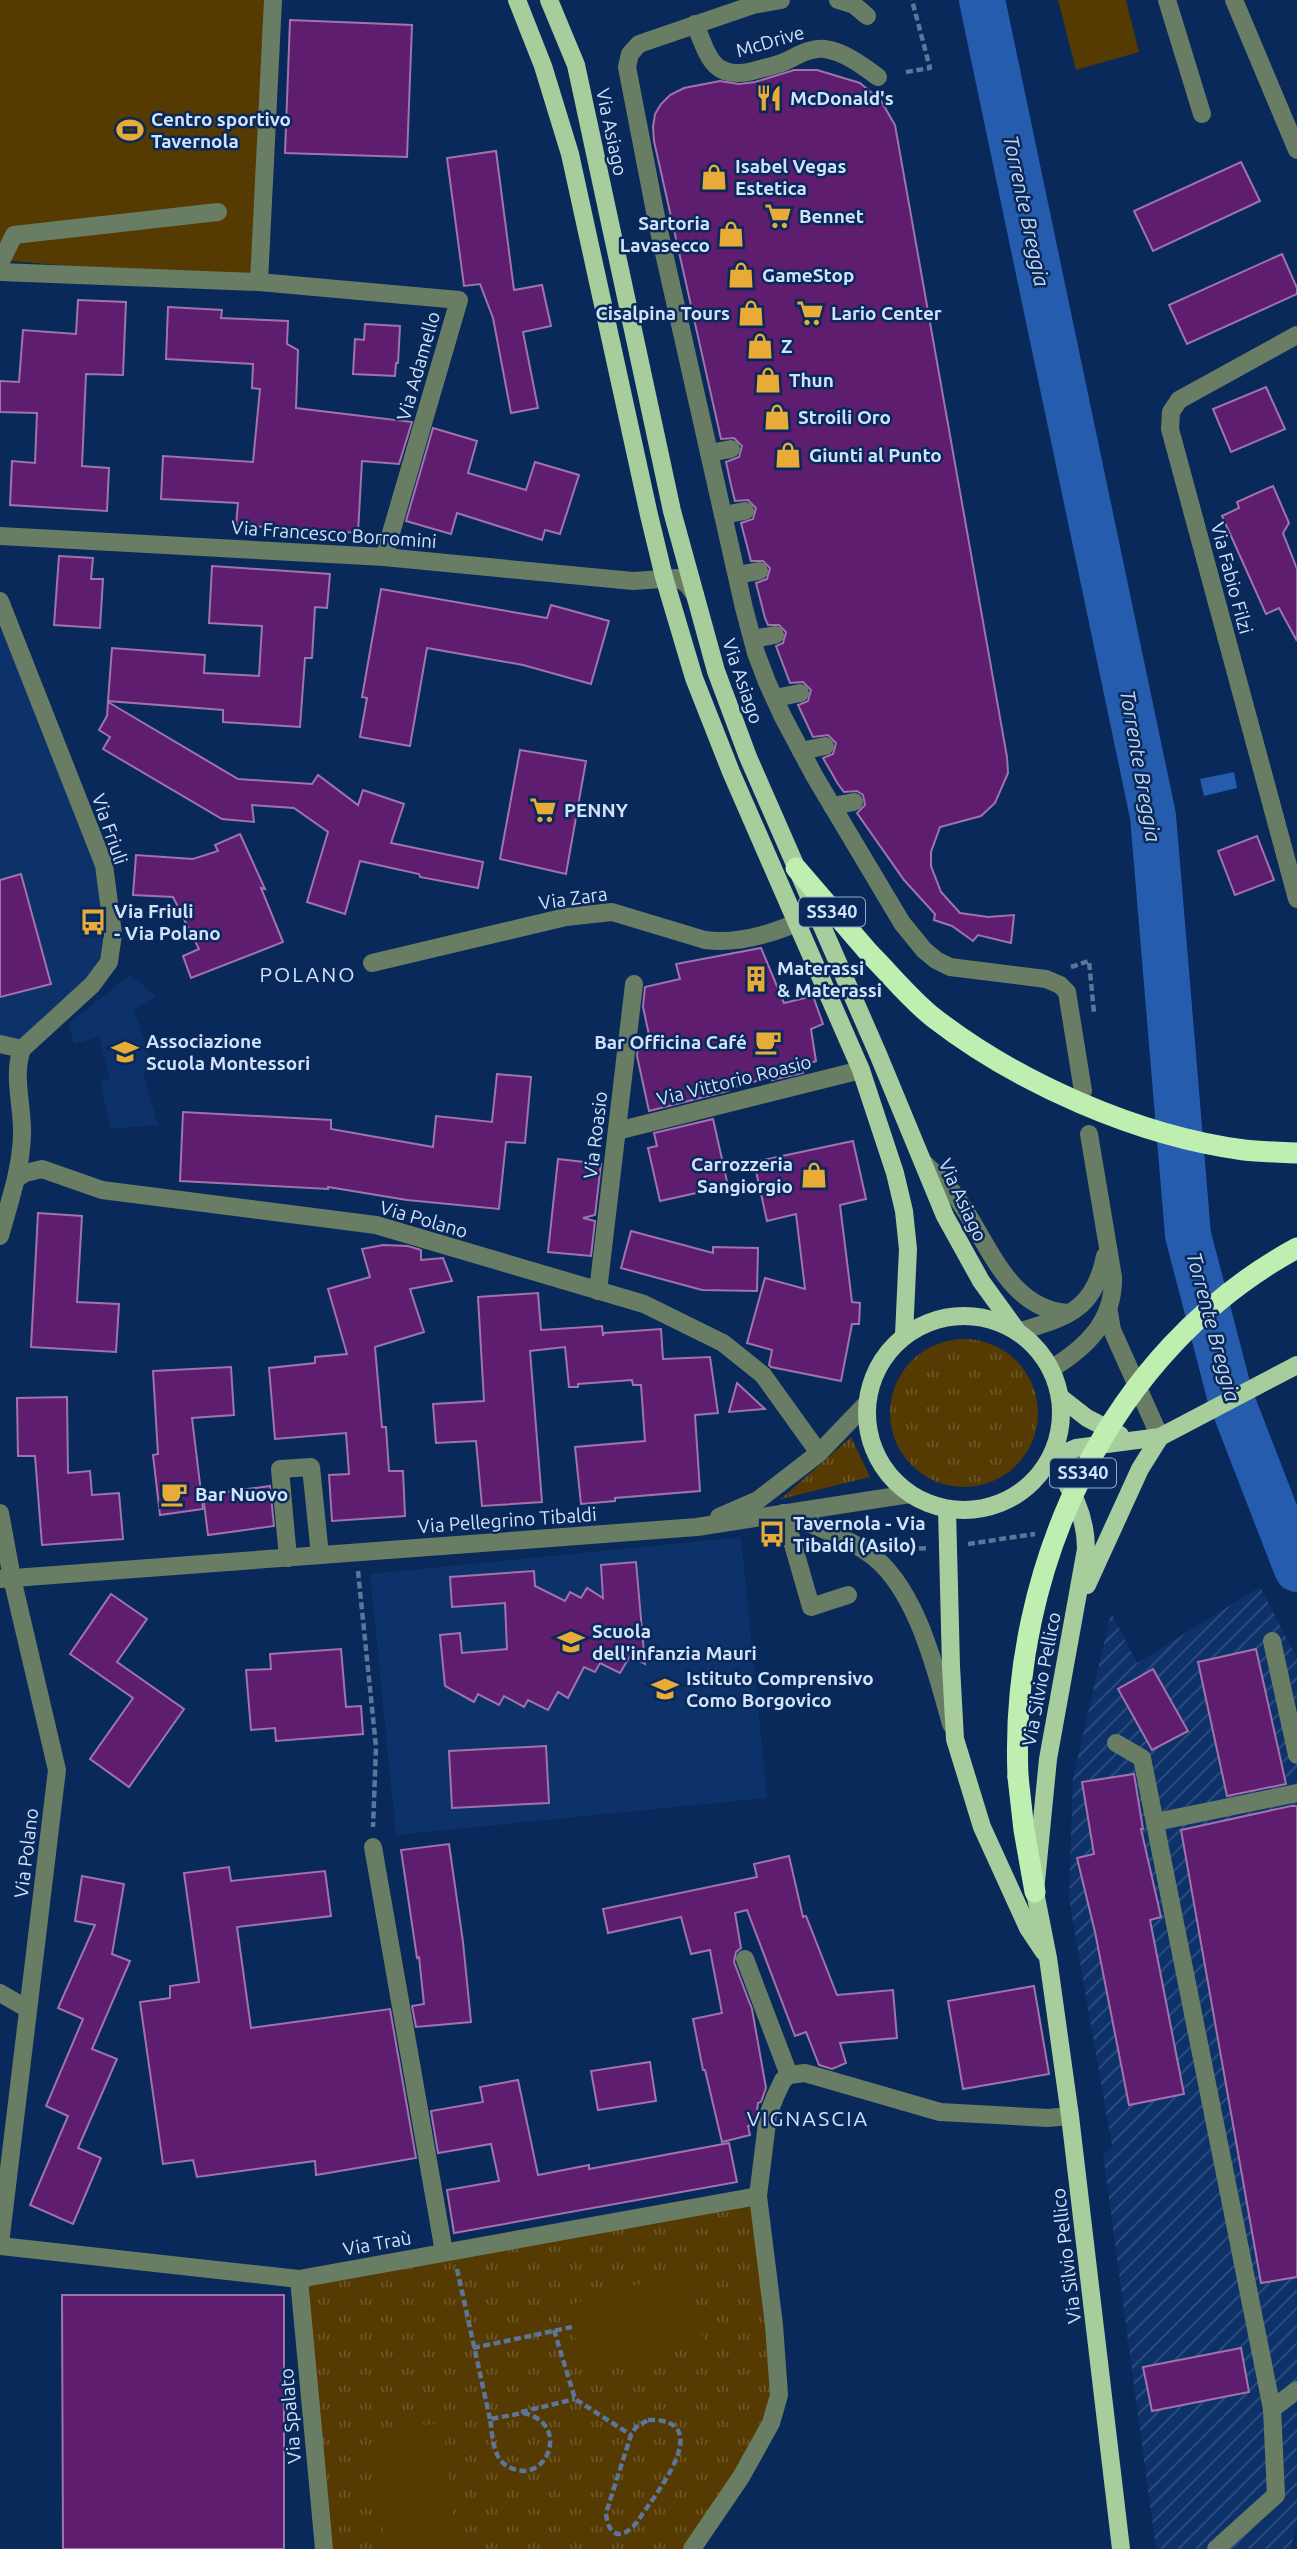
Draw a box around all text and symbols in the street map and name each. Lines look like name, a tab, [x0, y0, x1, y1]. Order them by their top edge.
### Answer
street label: McDrive	[733, 21, 807, 61]
restaurant icon: McDonald's	[754, 83, 784, 113]
street label: Via Asiago	[592, 86, 632, 178]
place label: McDonald's	[790, 87, 894, 109]
place label: Centro sportivo Tavernola	[151, 108, 291, 152]
sports icon: Centro sportivo Tavernola	[115, 115, 145, 145]
water label: Torrente Breggia	[999, 133, 1055, 289]
place label: Isabel Vegas Estetica	[735, 155, 846, 199]
shop icon: Isabel Vegas Estetica	[699, 162, 729, 192]
supermarket icon: Bennet	[763, 201, 793, 231]
place label: Bennet	[799, 205, 864, 227]
place label: Sartoria Lavasecco	[620, 212, 710, 256]
shop icon: Sartoria Lavasecco	[716, 219, 746, 249]
shop icon: GameStop	[726, 260, 756, 290]
place label: GameStop	[762, 264, 854, 286]
shop icon: Cisalpina Tours	[736, 298, 766, 328]
supermarket icon: Lario Center	[795, 298, 825, 328]
place label: Cisalpina Tours	[596, 302, 730, 324]
place label: Lario Center	[831, 302, 942, 324]
street label: Via Adamello	[392, 309, 444, 423]
shop icon: Z	[745, 331, 775, 361]
place label: Z	[781, 335, 792, 357]
shop icon: Thun	[753, 365, 783, 395]
place label: Thun	[789, 369, 834, 391]
shop icon: Stroili Oro	[762, 402, 792, 432]
place label: Stroili Oro	[798, 406, 891, 428]
shop icon: Giunti al Punto	[773, 440, 803, 470]
place label: Giunti al Punto	[809, 444, 942, 466]
street label: Via Francesco Borromini	[231, 516, 437, 552]
street label: Via Fabio Filzi	[1207, 520, 1257, 636]
street label: Via Asiago	[718, 635, 768, 727]
water label: Torrente Breggia	[1116, 688, 1166, 844]
street label: Via Friuli	[88, 791, 132, 867]
supermarket icon: PENNY	[528, 795, 558, 825]
place label: PENNY	[564, 799, 629, 821]
street label: Via Zara	[537, 882, 609, 914]
road number: SS340	[799, 897, 865, 926]
place label: Via Friuli - Via Polano	[114, 900, 221, 944]
bus stop icon: Via Friuli - Via Polano	[78, 907, 108, 937]
place label: Materassi & Materassi	[777, 957, 882, 1001]
district label: POLANO	[259, 962, 357, 986]
building icon: Materassi & Materassi	[741, 964, 771, 994]
cafe icon: Bar Officina Café	[753, 1027, 783, 1057]
place label: Associazione Scuola Montessori	[146, 1030, 310, 1074]
place label: Bar Officina Café	[594, 1031, 747, 1053]
school or university icon: Associazione Scuola Montessori	[110, 1037, 140, 1067]
street label: Via Vittorio Roasio	[654, 1050, 814, 1110]
street label: Via Roasio	[579, 1090, 611, 1180]
place label: Carrozzeria Sangiorgio	[691, 1153, 793, 1197]
street label: Via Asiago	[934, 1155, 992, 1245]
shop icon: Carrozzeria Sangiorgio	[799, 1160, 829, 1190]
street label: Via Polano	[378, 1196, 470, 1242]
water label: Torrente Breggia	[1182, 1249, 1246, 1404]
road number: SS340	[1050, 1458, 1116, 1488]
cafe icon: Bar Nuovo	[159, 1479, 189, 1509]
place label: Bar Nuovo	[195, 1483, 288, 1505]
street label: Via Pellegrino Tibaldi	[417, 1503, 597, 1537]
place label: Tavernola - Via Tibaldi (Asilo)	[793, 1512, 926, 1556]
bus stop icon: Tavernola - Via Tibaldi (Asilo)	[757, 1519, 787, 1549]
street label: Via Silvio Pellico	[1017, 1610, 1065, 1748]
place label: Scuola dell'infanzia Mauri	[592, 1620, 757, 1664]
school or university icon: Scuola dell'infanzia Mauri	[556, 1627, 586, 1657]
place label: Istituto Comprensivo Como Borgovico	[686, 1667, 874, 1711]
school or university icon: Istituto Comprensivo Como Borgovico	[650, 1674, 680, 1704]
street label: Via Polano	[10, 1807, 42, 1899]
district label: VIGNASCIA	[747, 2106, 869, 2130]
street label: Via Silvio Pellico	[1047, 2187, 1085, 2325]
street label: Via Traù	[341, 2226, 413, 2260]
street label: Via Spalato	[275, 2367, 305, 2465]

